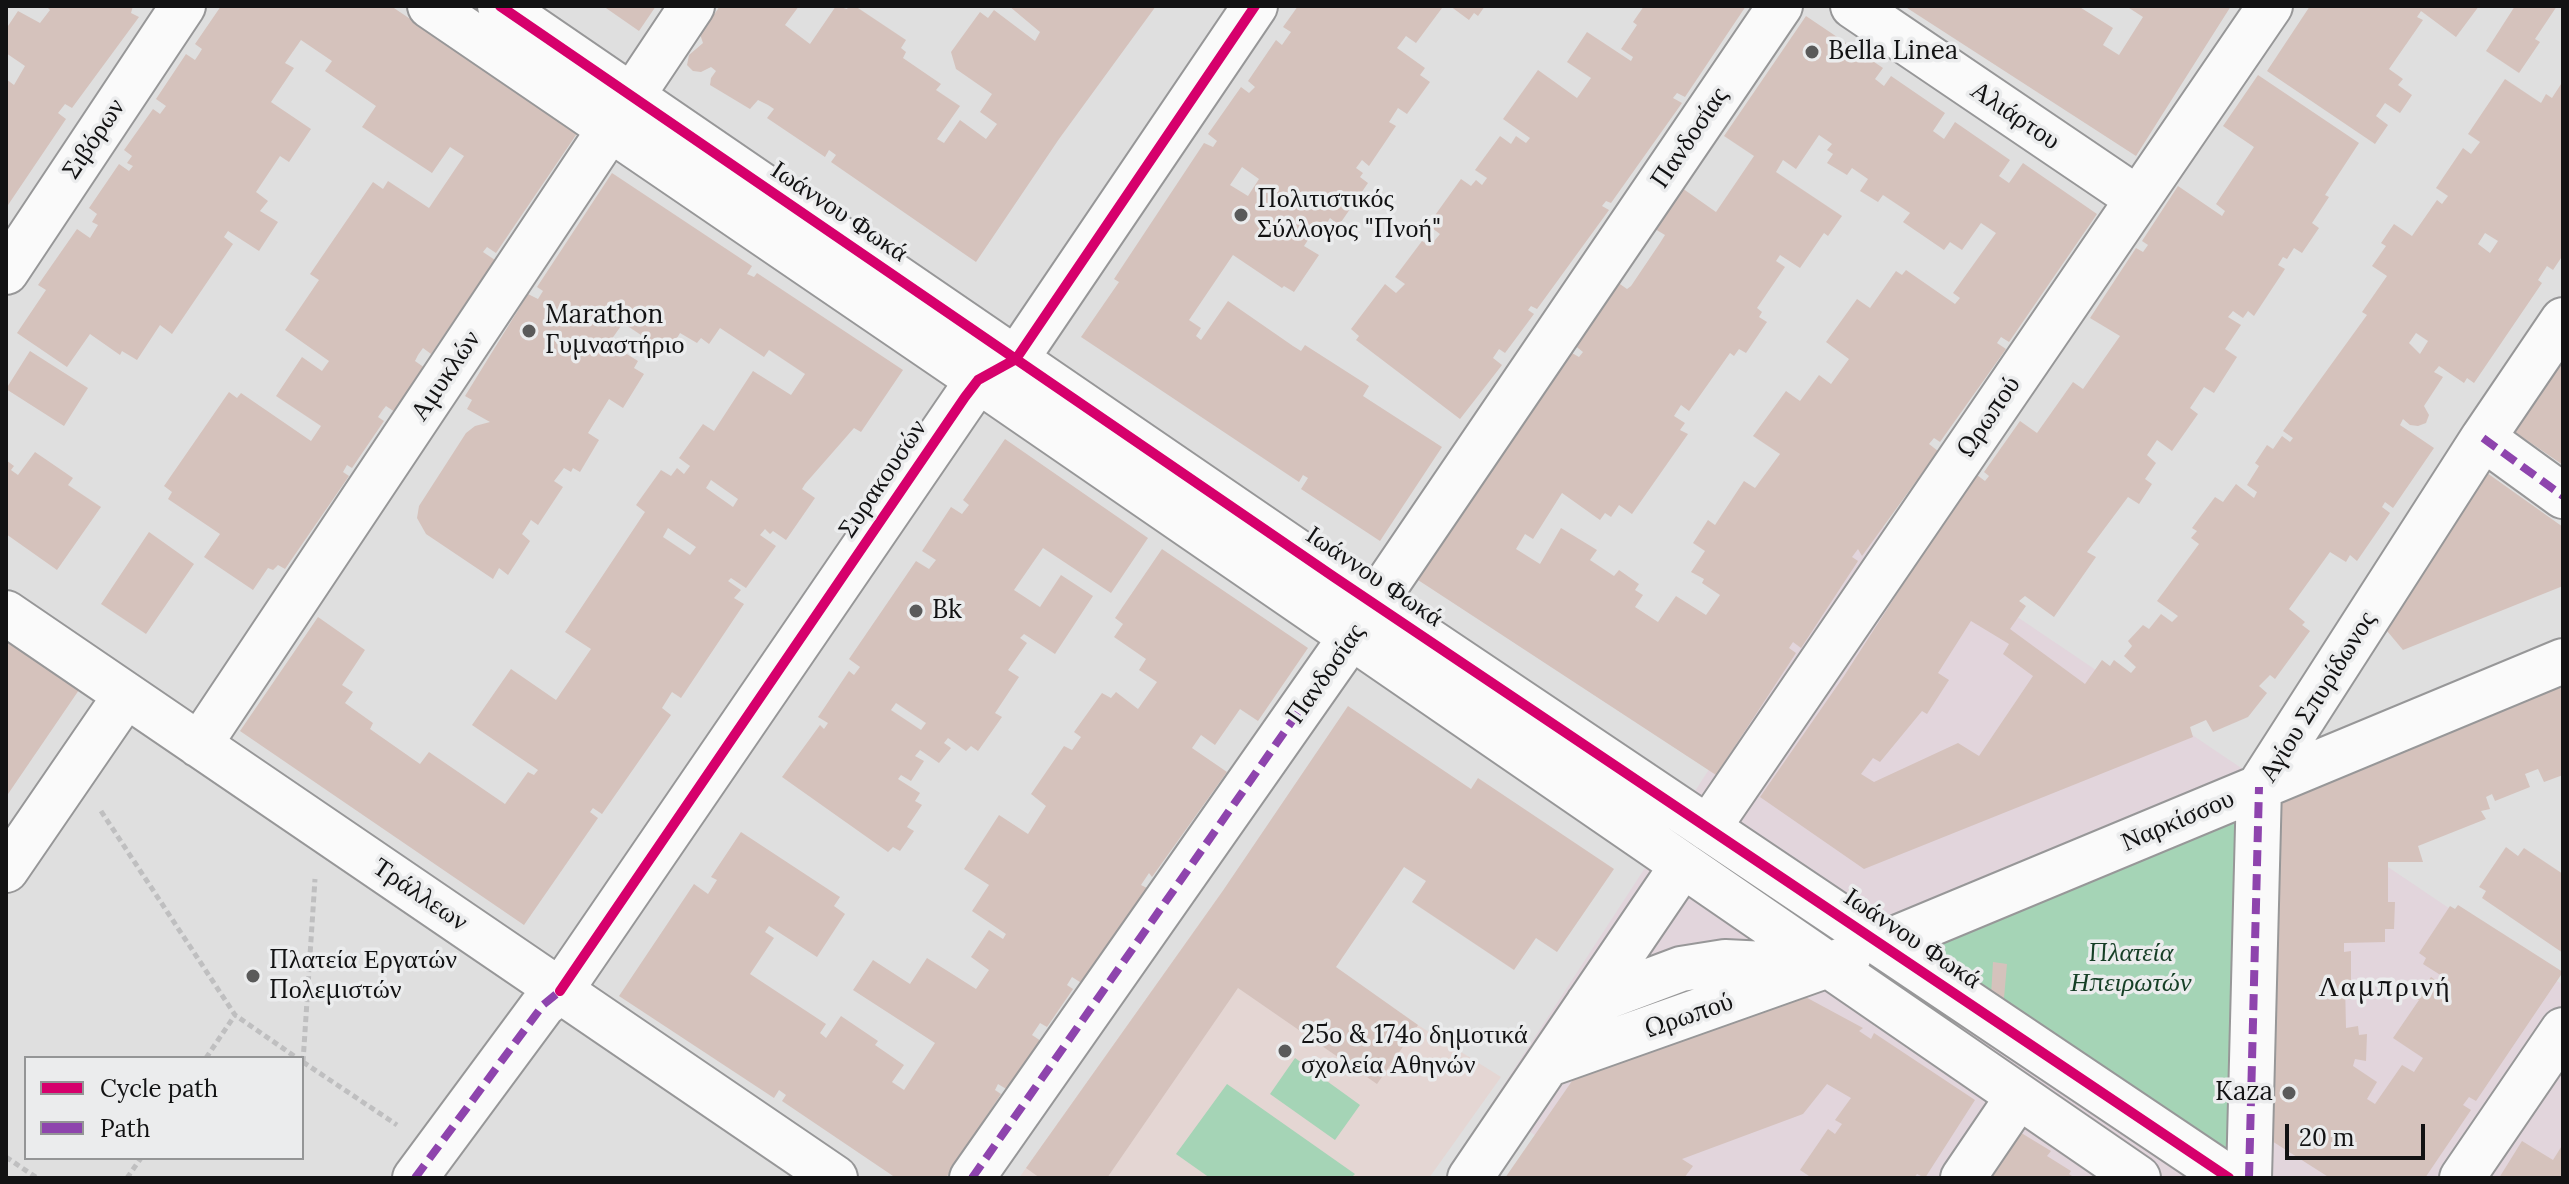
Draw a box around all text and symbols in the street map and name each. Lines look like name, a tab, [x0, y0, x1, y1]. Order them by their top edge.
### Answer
place label: Bella Linea	[1828, 36, 1958, 68]
marker: Bella Linea	[1803, 43, 1821, 61]
street label: Αλιάρτου	[1964, 75, 2066, 157]
street label: Πανδοσίας	[1645, 81, 1735, 195]
street label: Σιβόρων	[56, 93, 132, 185]
street label: Ιωάννου Φωκά	[765, 155, 913, 269]
place label: Πολιτιστικός Σύλλογος "Πνοή"	[1257, 184, 1441, 246]
marker: Πολιτιστικός Σύλλογος "Πνοή"	[1232, 206, 1250, 224]
place label: Marathon Γυμναστήριο	[545, 300, 684, 362]
marker: Marathon Γυμναστήριο	[520, 322, 538, 340]
street label: Αμυκλών	[404, 325, 488, 427]
street label: Ωρωπού	[1951, 370, 2027, 464]
street label: Συρακουσών	[832, 414, 934, 544]
street label: Ιωάννου Φωκά	[1300, 520, 1448, 634]
place label: Bk	[932, 595, 962, 627]
marker: Bk	[907, 602, 925, 620]
street label: Αγίου Σπυρίδωνος	[2253, 606, 2383, 788]
street label: Πανδοσίας	[1280, 618, 1372, 730]
street label: Ναρκίσσου	[2117, 783, 2239, 859]
street label: Τράλλεων	[367, 852, 473, 938]
street label: Ιωάννου Φωκά	[1838, 882, 1986, 996]
park label: Πλατεία Ηπειρωτών	[2070, 938, 2192, 1000]
place label: Πλατεία Εργατών Πολεμιστών	[269, 945, 457, 1006]
marker: Πλατεία Εργατών Πολεμιστών	[244, 967, 262, 985]
district label: Λαμπρινή	[2318, 971, 2452, 1005]
street label: Ωρωπού	[1641, 986, 1737, 1046]
place label: 25ο & 174ο δημοτικά σχολεία Αθηνών	[1301, 1020, 1528, 1082]
marker: 25ο & 174ο δημοτικά σχολεία Αθηνών	[1276, 1042, 1294, 1060]
legend	[24, 1056, 304, 1160]
text: Cycle path	[100, 1073, 218, 1104]
place label: Kaza	[2215, 1077, 2273, 1109]
marker: Kaza	[2280, 1084, 2298, 1102]
scale bar	[2289, 1108, 2429, 1158]
text: Path	[100, 1113, 150, 1144]
text: 20 m	[2299, 1122, 2355, 1153]

